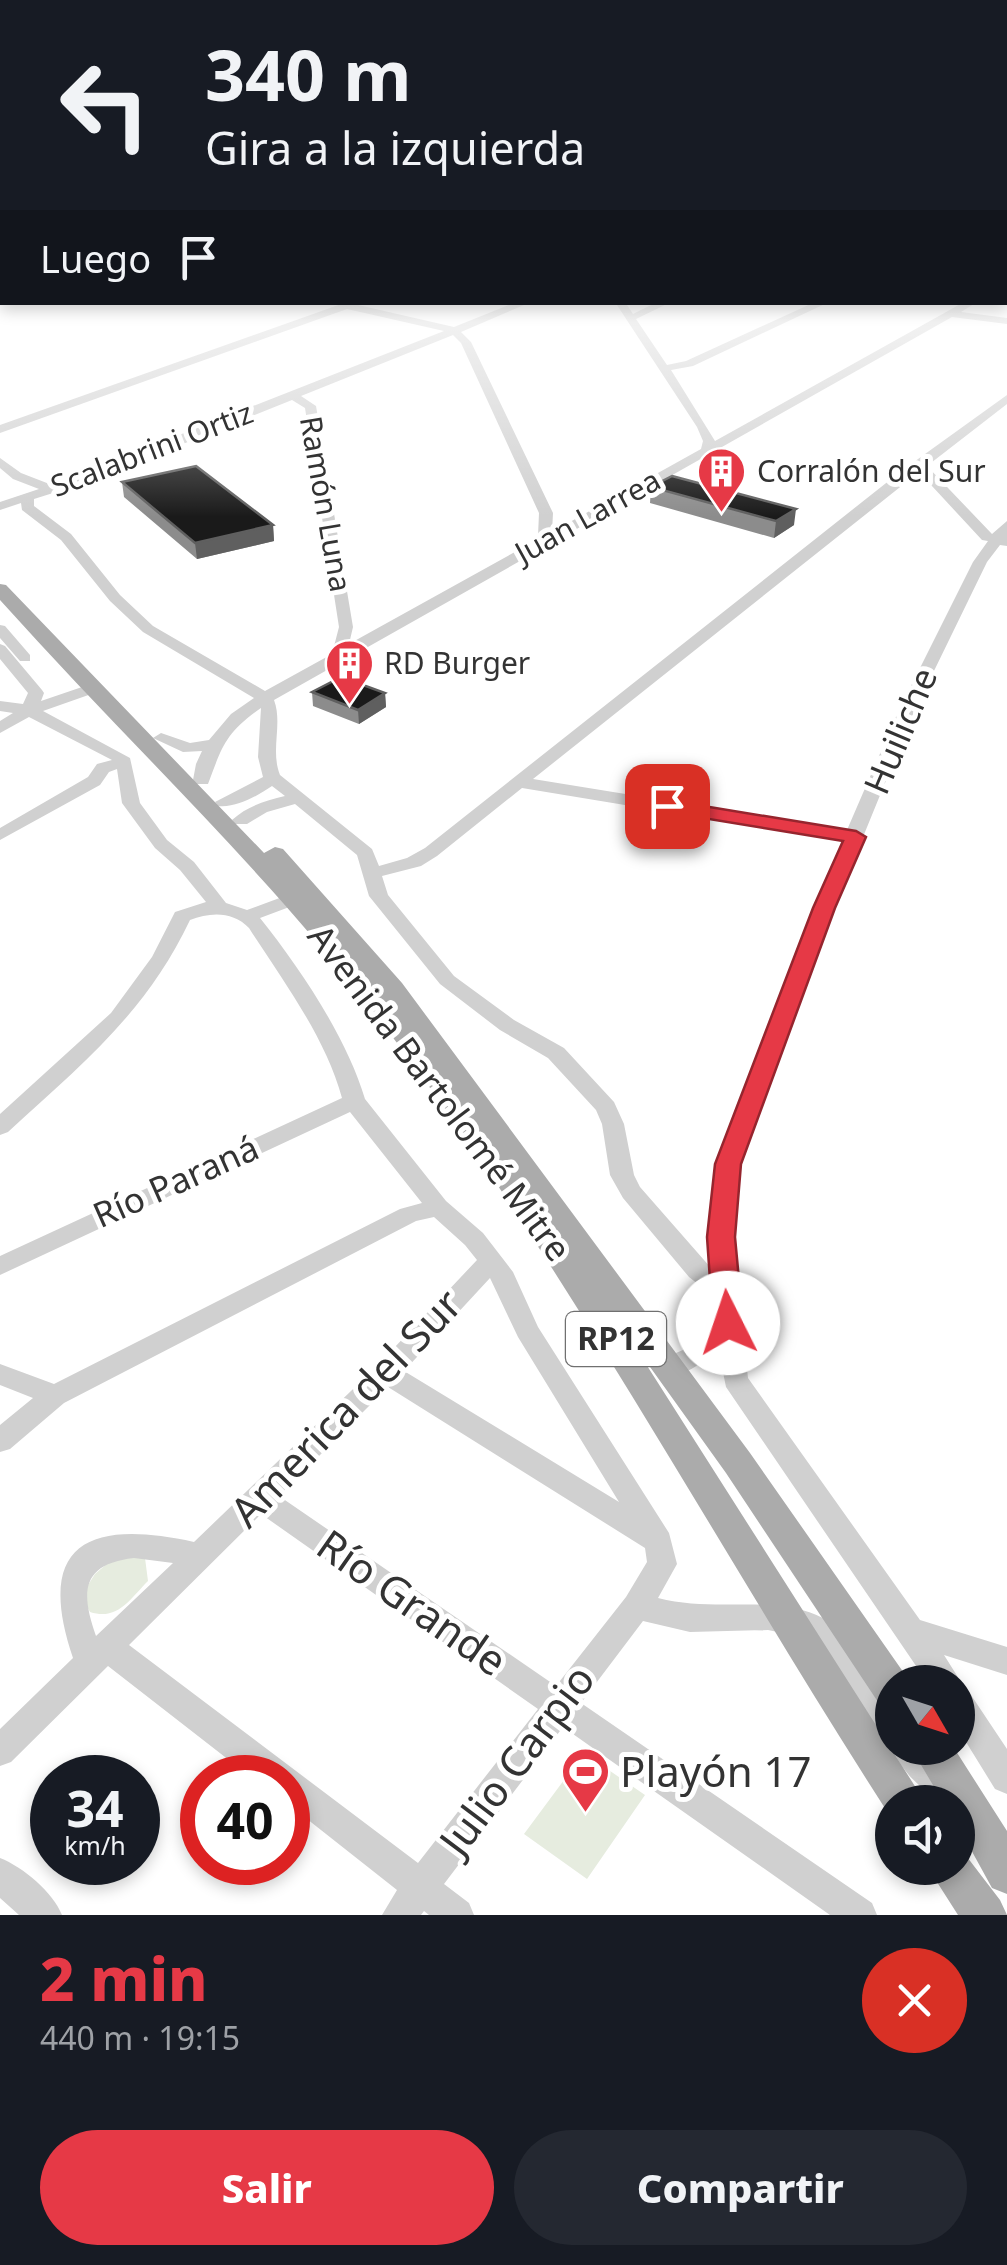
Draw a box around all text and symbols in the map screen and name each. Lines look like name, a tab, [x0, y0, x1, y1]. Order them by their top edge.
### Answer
text: 340 m	[205, 26, 412, 122]
icon: left	[40, 40, 170, 170]
text: Gira a la izquierda	[205, 117, 585, 178]
icon: arrive	[171, 230, 226, 285]
text: Luego	[40, 232, 151, 284]
street label: Scalabrini Ortiz	[44, 391, 258, 506]
street label: Ramón Luna	[291, 413, 362, 595]
building icon: Corralón del Sur	[696, 446, 748, 514]
place label: Corralón del Sur	[757, 450, 986, 491]
street label: Juan Larrea	[505, 459, 667, 574]
building icon: RD Burger	[323, 638, 375, 706]
place label: RD Burger	[384, 642, 530, 683]
street label: Huiliche	[852, 660, 947, 801]
pin	[625, 764, 710, 849]
icon: arrive	[640, 779, 695, 834]
street label: Avenida Bartolomé Mitre	[298, 914, 582, 1270]
street label: Río Paraná	[85, 1123, 266, 1238]
position arrow	[676, 1271, 780, 1375]
street label: America del Sur	[217, 1276, 473, 1538]
road number: RP12	[566, 1312, 666, 1366]
street label: Río Grande	[307, 1515, 519, 1688]
street label: Julio Carpio	[423, 1652, 606, 1869]
north arrow	[875, 1665, 975, 1765]
map controls	[875, 1665, 975, 1885]
place label: Playón 17	[620, 1742, 812, 1799]
sports icon: Playón 17	[559, 1746, 611, 1814]
speed limit sign: 40	[180, 1755, 310, 1885]
text: 34	[66, 1774, 124, 1842]
button: sound	[875, 1785, 975, 1885]
text: km/h	[64, 1828, 126, 1862]
text: 2 min	[40, 1937, 208, 2019]
button: close	[862, 1948, 967, 2053]
text: 440 m · 19:15	[40, 2016, 240, 2059]
button: Salir	[40, 2130, 494, 2245]
button: Compartir	[514, 2130, 967, 2245]

